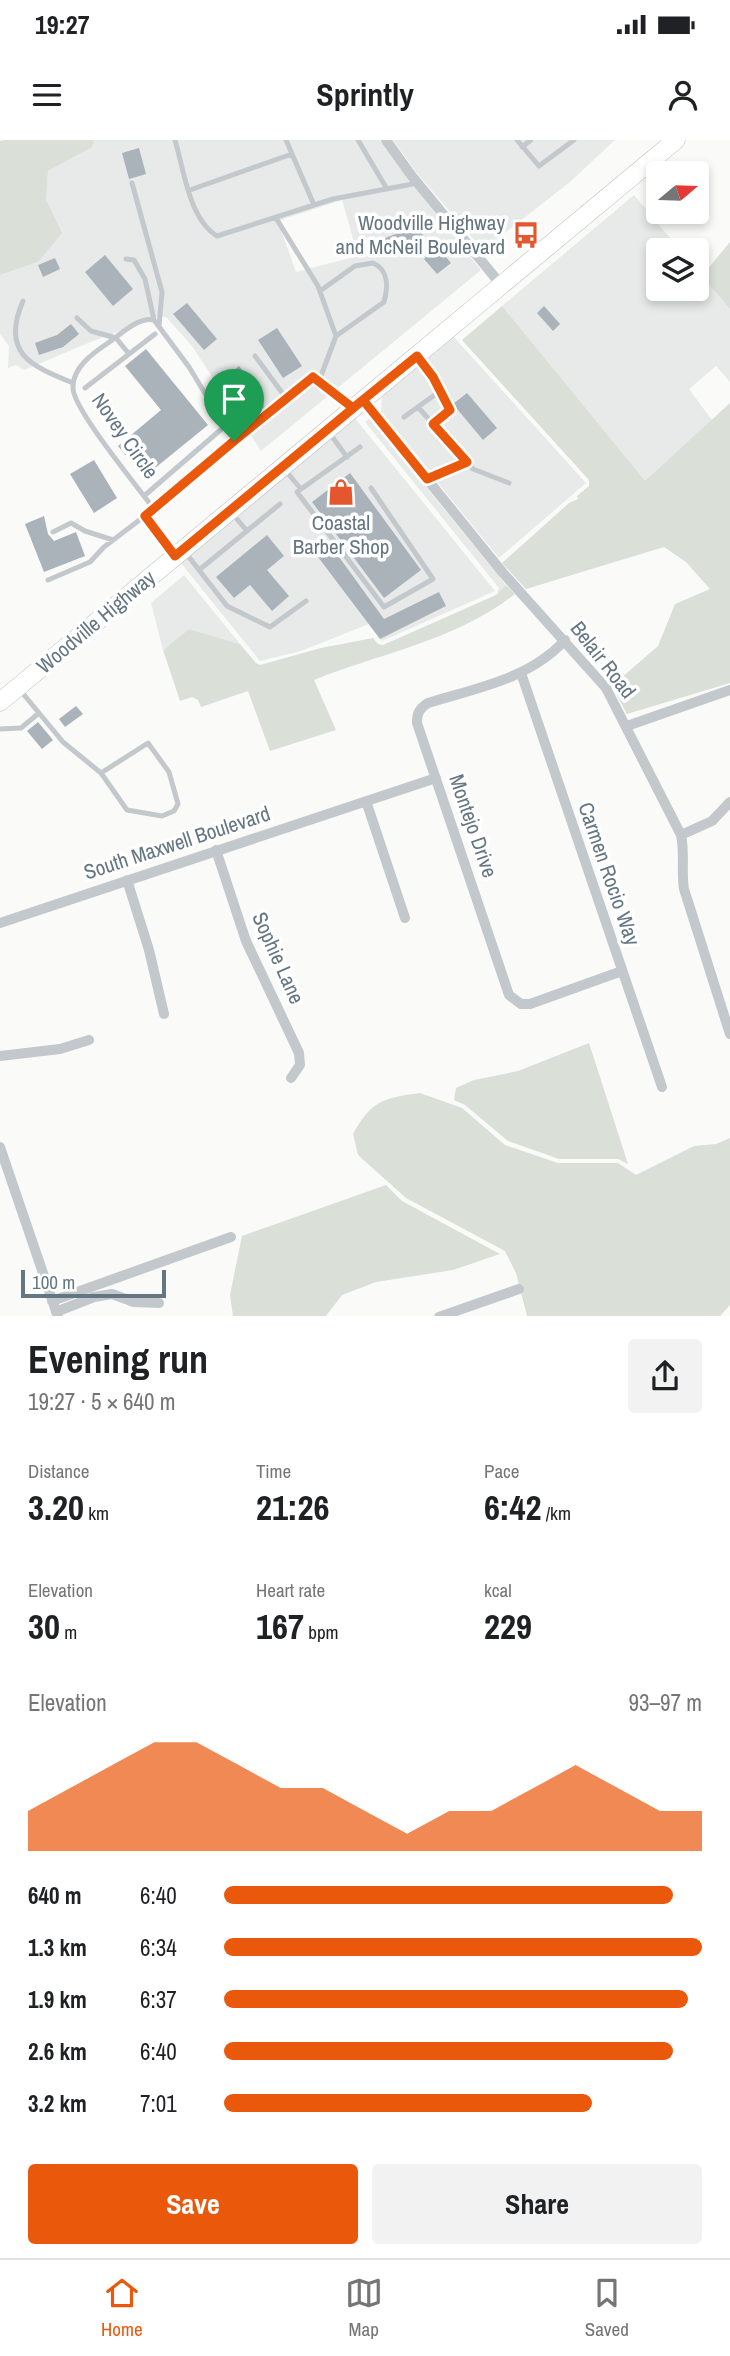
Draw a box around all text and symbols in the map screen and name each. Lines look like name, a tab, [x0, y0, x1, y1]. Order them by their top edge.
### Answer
text: 19:27	[35, 7, 90, 42]
text: Sprintly	[316, 73, 414, 116]
icon: menu	[28, 76, 66, 114]
icon: person	[664, 76, 702, 114]
north arrow	[646, 161, 709, 224]
map controls	[646, 161, 709, 301]
place label: Woodville Highway and McNeil Boulevard	[336, 208, 505, 261]
bus stop icon: Woodville Highway and McNeil Boulevard	[511, 220, 541, 250]
button: layers	[646, 238, 709, 301]
pin	[204, 369, 264, 441]
icon: arrive	[215, 380, 253, 418]
street label: Novey Circle	[85, 387, 166, 484]
shop icon: Coastal Barber Shop	[326, 477, 356, 507]
place label: Coastal Barber Shop	[293, 508, 389, 561]
street label: Woodville Highway	[30, 563, 162, 680]
street label: Belair Road	[564, 615, 643, 704]
street label: Montejo Drive	[442, 770, 505, 881]
street label: Carmen Rocio Way	[571, 798, 648, 950]
street label: South Maxwell Boulevard	[80, 799, 274, 886]
street label: Sophie Lane	[245, 907, 312, 1008]
scale bar	[21, 1268, 166, 1299]
text: 100 m	[32, 1269, 75, 1295]
text: Evening run	[28, 1334, 208, 1385]
button: share	[628, 1339, 702, 1413]
text: 19:27 · 5 × 640 m	[28, 1386, 175, 1417]
text: Distance	[28, 1458, 89, 1484]
text: Time	[256, 1458, 291, 1484]
text: Pace	[484, 1458, 520, 1484]
text: 3.20	[28, 1484, 84, 1531]
text: 21:26	[256, 1484, 329, 1531]
text: 6:42	[484, 1484, 541, 1531]
text: km	[84, 1500, 109, 1526]
text: /km	[541, 1500, 571, 1526]
text: Elevation	[28, 1577, 93, 1603]
text: Heart rate	[256, 1577, 325, 1603]
text: kcal	[484, 1577, 512, 1603]
text: 30	[28, 1603, 60, 1650]
text: 167	[256, 1603, 304, 1650]
text: 229	[484, 1603, 532, 1650]
text: m	[60, 1619, 77, 1645]
text: bpm	[304, 1619, 339, 1645]
text: Elevation	[28, 1687, 107, 1718]
text: 93–97 m	[629, 1687, 702, 1718]
text: 640 m	[28, 1880, 81, 1911]
text: 6:40	[140, 1880, 177, 1911]
text: 1.3 km	[28, 1932, 87, 1963]
text: 6:34	[140, 1932, 177, 1963]
text: 1.9 km	[28, 1984, 87, 2015]
text: 6:37	[140, 1984, 177, 2015]
text: 2.6 km	[28, 2036, 87, 2067]
text: 6:40	[140, 2036, 177, 2067]
text: 3.2 km	[28, 2088, 87, 2119]
text: 7:01	[140, 2088, 177, 2119]
button: Save	[28, 2164, 358, 2244]
button: Share	[372, 2164, 702, 2244]
tab: Home	[101, 2274, 143, 2342]
tab: Map	[345, 2274, 383, 2342]
tab: Saved	[585, 2274, 629, 2342]

